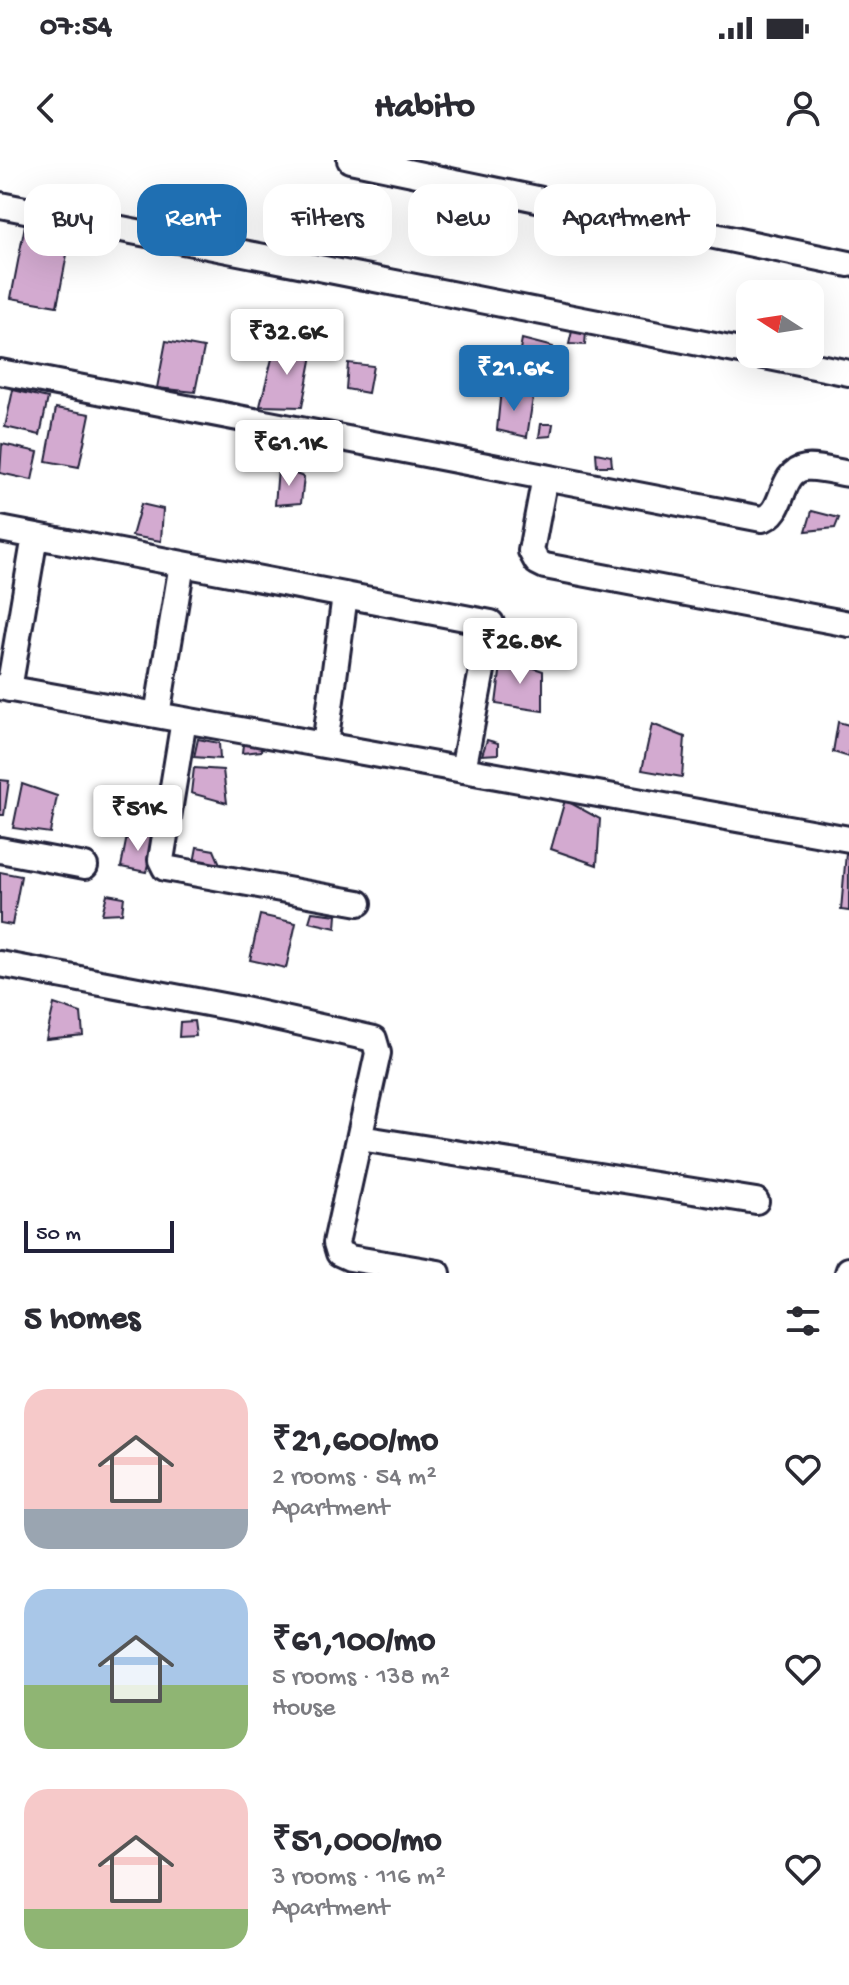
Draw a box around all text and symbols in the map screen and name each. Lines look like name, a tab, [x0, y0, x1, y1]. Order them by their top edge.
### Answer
text: 07:54	[40, 11, 112, 46]
icon: back	[24, 86, 68, 130]
icon: person	[781, 86, 825, 130]
text: Habito	[374, 87, 475, 130]
chip: Buy	[24, 184, 121, 256]
chip: Rent	[137, 184, 247, 256]
chip: Filters	[263, 184, 392, 256]
chip: New	[408, 184, 518, 256]
chip: Apartment	[534, 184, 716, 256]
north arrow	[736, 280, 824, 368]
map controls	[736, 280, 824, 368]
pin: ₹32.6K	[222, 309, 352, 377]
text: ₹32.6K	[249, 319, 325, 350]
pin: ₹21.6K	[449, 345, 579, 413]
text: ₹21.6K	[477, 355, 551, 386]
pin: ₹61.1K	[224, 420, 354, 488]
text: ₹61.1K	[253, 430, 325, 461]
pin: ₹26.8K	[455, 618, 585, 686]
text: ₹26.8K	[481, 628, 559, 659]
pin: ₹51K	[91, 785, 185, 853]
text: ₹51K	[111, 795, 165, 826]
scale bar	[24, 1217, 174, 1253]
text: 50 m	[36, 1222, 81, 1248]
icon: filters	[781, 1299, 825, 1343]
text: 5 homes	[24, 1301, 140, 1341]
icon: home	[88, 1421, 184, 1517]
text: ₹21,600/mo	[272, 1423, 438, 1463]
icon: heart	[781, 1447, 825, 1491]
text: 2 rooms · 54 m²	[272, 1463, 437, 1494]
text: Apartment	[272, 1494, 389, 1525]
icon: home	[88, 1621, 184, 1717]
text: ₹61,100/mo	[272, 1623, 435, 1663]
icon: heart	[781, 1647, 825, 1691]
text: 5 rooms · 138 m²	[272, 1663, 450, 1694]
text: House	[272, 1694, 336, 1725]
icon: home	[88, 1821, 184, 1917]
text: ₹51,000/mo	[272, 1823, 442, 1863]
icon: heart	[781, 1847, 825, 1891]
text: 3 rooms · 116 m²	[272, 1863, 445, 1894]
text: Apartment	[272, 1894, 389, 1925]

